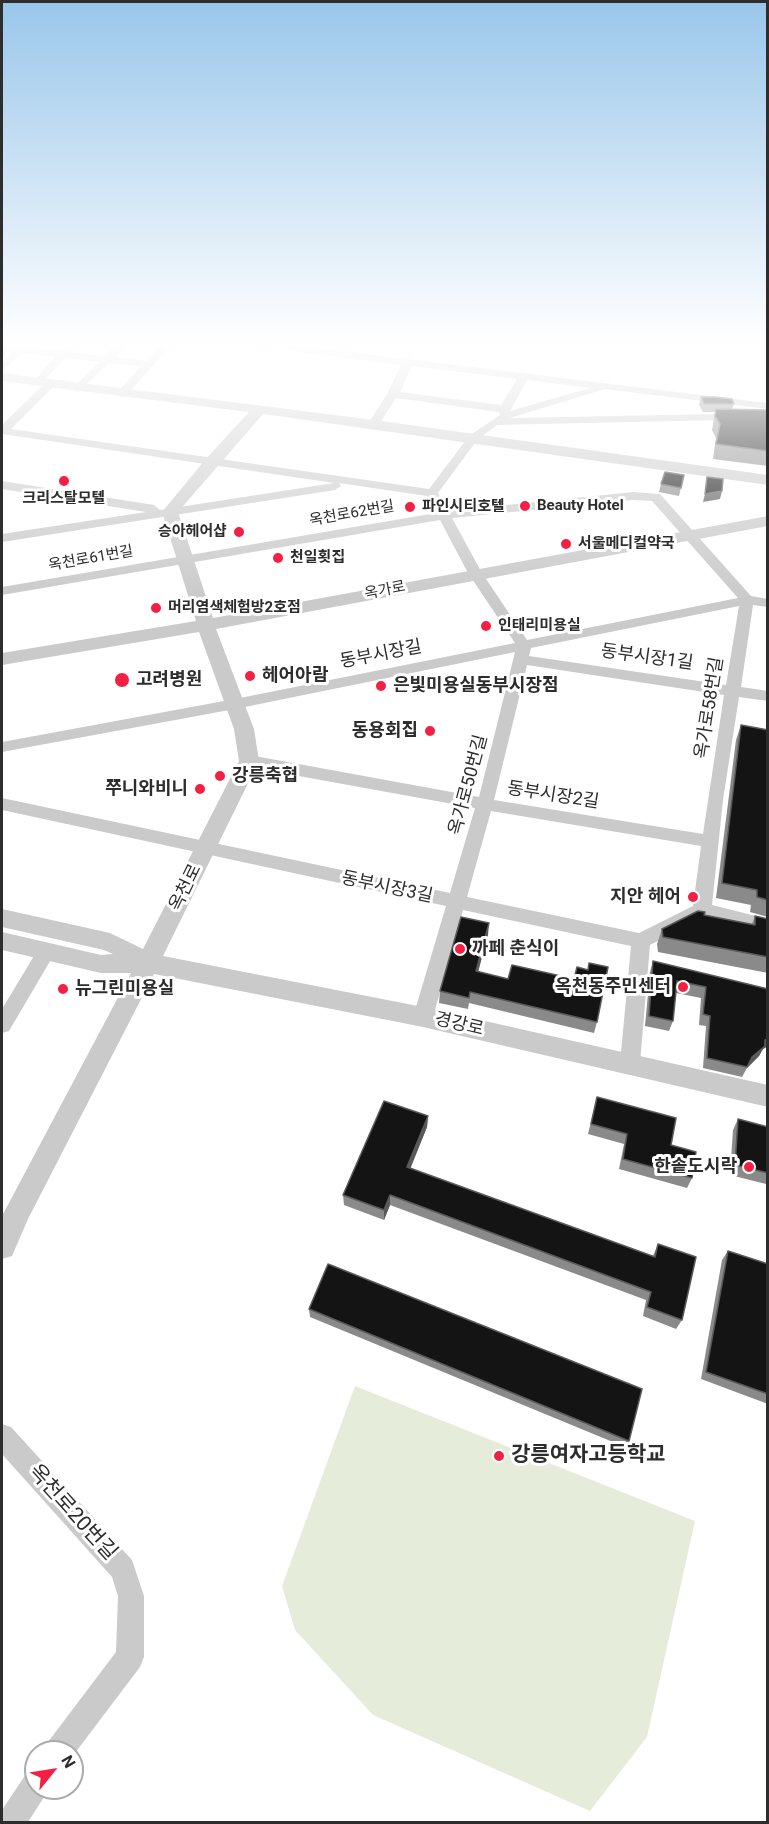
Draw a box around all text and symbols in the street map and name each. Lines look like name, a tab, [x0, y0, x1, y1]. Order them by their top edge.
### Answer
marker: 크리스탈모텔	[57, 474, 71, 488]
place label: 크리스탈모텔	[23, 490, 105, 508]
place label: Beauty Hotel	[537, 497, 624, 515]
street label: 옥천로62번길	[308, 498, 396, 530]
place label: 파인시티호텔	[422, 498, 505, 516]
marker: Beauty Hotel	[518, 499, 532, 513]
marker: 파인시티호텔	[403, 500, 417, 514]
place label: 승아헤어샵	[158, 523, 227, 541]
marker: 승아헤어샵	[232, 525, 246, 539]
place label: 서울메디컬약국	[578, 535, 675, 553]
marker: 서울메디컬약국	[559, 537, 573, 551]
street label: 옥천로61번길	[47, 543, 135, 575]
place label: 천일횟집	[290, 549, 345, 567]
marker: 천일횟집	[271, 551, 285, 565]
street label: 옥가로	[363, 578, 407, 604]
place label: 머리염색체험방2호점	[168, 599, 301, 617]
marker: 머리염색체험방2호점	[149, 601, 163, 615]
place label: 인태리미용실	[498, 617, 581, 635]
marker: 인태리미용실	[479, 619, 493, 633]
street label: 동부시장길	[338, 636, 424, 674]
street label: 동부시장1길	[599, 641, 695, 675]
street label: 옥가로58번길	[691, 655, 729, 761]
place label: 헤어아람	[262, 665, 328, 687]
place label: 고려병원	[136, 669, 202, 691]
marker: 헤어아람	[243, 669, 257, 683]
marker: 고려병원	[113, 671, 131, 689]
place label: 은빛미용실동부시장점	[393, 675, 559, 697]
marker: 은빛미용실동부시장점	[374, 679, 388, 693]
place label: 동용회집	[352, 720, 418, 742]
marker: 동용회집	[423, 724, 437, 738]
street label: 옥가로50번길	[445, 732, 493, 838]
place label: 강릉축협	[232, 765, 298, 787]
marker: 강릉축협	[213, 769, 227, 783]
place label: 쭈니와비니	[105, 778, 188, 800]
street label: 동부시장2길	[505, 778, 601, 814]
marker: 쭈니와비니	[193, 782, 207, 796]
street label: 옥천로	[165, 861, 207, 915]
street label: 동부시장3길	[339, 868, 435, 908]
place label: 지안 헤어	[610, 886, 681, 908]
marker: 지안 헤어	[686, 890, 700, 904]
place label: 까페 춘식이	[472, 938, 559, 960]
marker: 까페 춘식이	[453, 942, 467, 956]
place label: 옥천동주민센터	[555, 976, 671, 998]
place label: 뉴그린미용실	[75, 978, 174, 1000]
marker: 옥천동주민센터	[676, 980, 690, 994]
marker: 뉴그린미용실	[56, 982, 70, 996]
street label: 경강로	[432, 1009, 486, 1041]
place label: 한솥도시락	[654, 1156, 737, 1178]
marker: 한솥도시락	[742, 1160, 756, 1174]
place label: 강릉여자고등학교	[511, 1443, 666, 1469]
marker: 강릉여자고등학교	[492, 1449, 506, 1463]
street label: 옥천로20번길	[22, 1460, 122, 1566]
north arrow	[24, 1740, 84, 1800]
text: N	[57, 1752, 79, 1771]

